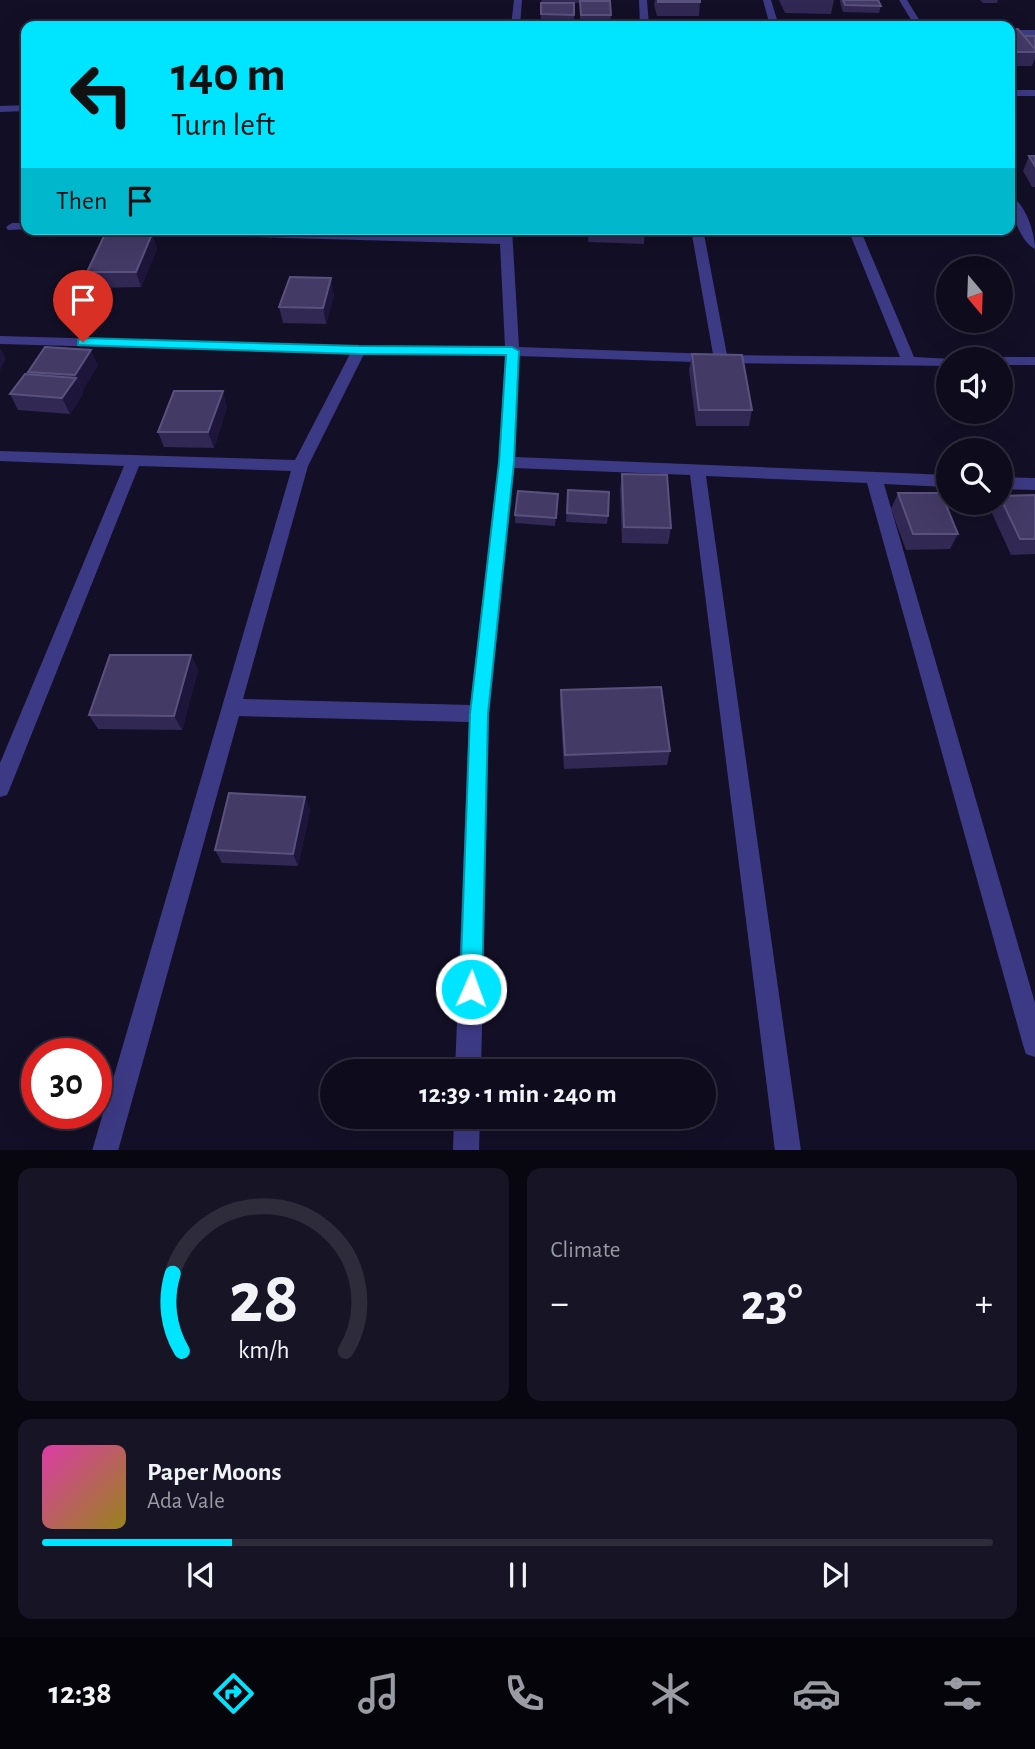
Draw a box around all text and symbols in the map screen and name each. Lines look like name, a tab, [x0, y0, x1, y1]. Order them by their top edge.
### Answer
icon: left	[56, 49, 147, 140]
text: 140 m	[171, 51, 286, 100]
text: Turn left	[171, 109, 275, 141]
icon: arrive	[121, 182, 159, 220]
text: Then	[56, 188, 107, 214]
north arrow	[936, 256, 1013, 332]
map controls	[936, 256, 1013, 515]
pin	[53, 270, 113, 342]
icon: arrive	[64, 281, 102, 319]
button: sound	[936, 347, 1013, 424]
button: search	[936, 438, 1013, 515]
position arrow	[434, 952, 508, 1026]
speed limit sign: 30	[21, 1038, 112, 1129]
text: 12:39 · 1 min · 240 m	[419, 1081, 617, 1107]
text: Climate	[551, 1239, 620, 1262]
text: 28	[228, 1263, 298, 1336]
text: 23°	[741, 1277, 803, 1329]
text: −	[551, 1285, 569, 1323]
text: +	[975, 1285, 993, 1323]
text: km/h	[237, 1337, 289, 1362]
text: Paper Moons	[147, 1459, 282, 1485]
text: Ada Vale	[147, 1490, 225, 1513]
icon: previous	[182, 1556, 220, 1594]
icon: pause	[499, 1556, 537, 1594]
icon: next	[816, 1556, 854, 1594]
icon: directions	[209, 1669, 258, 1718]
icon: music	[354, 1669, 403, 1718]
icon: phone	[500, 1669, 549, 1718]
icon: climate	[646, 1669, 695, 1718]
icon: car	[792, 1669, 841, 1718]
icon: filters	[938, 1669, 987, 1718]
text: 12:38	[48, 1677, 112, 1709]

